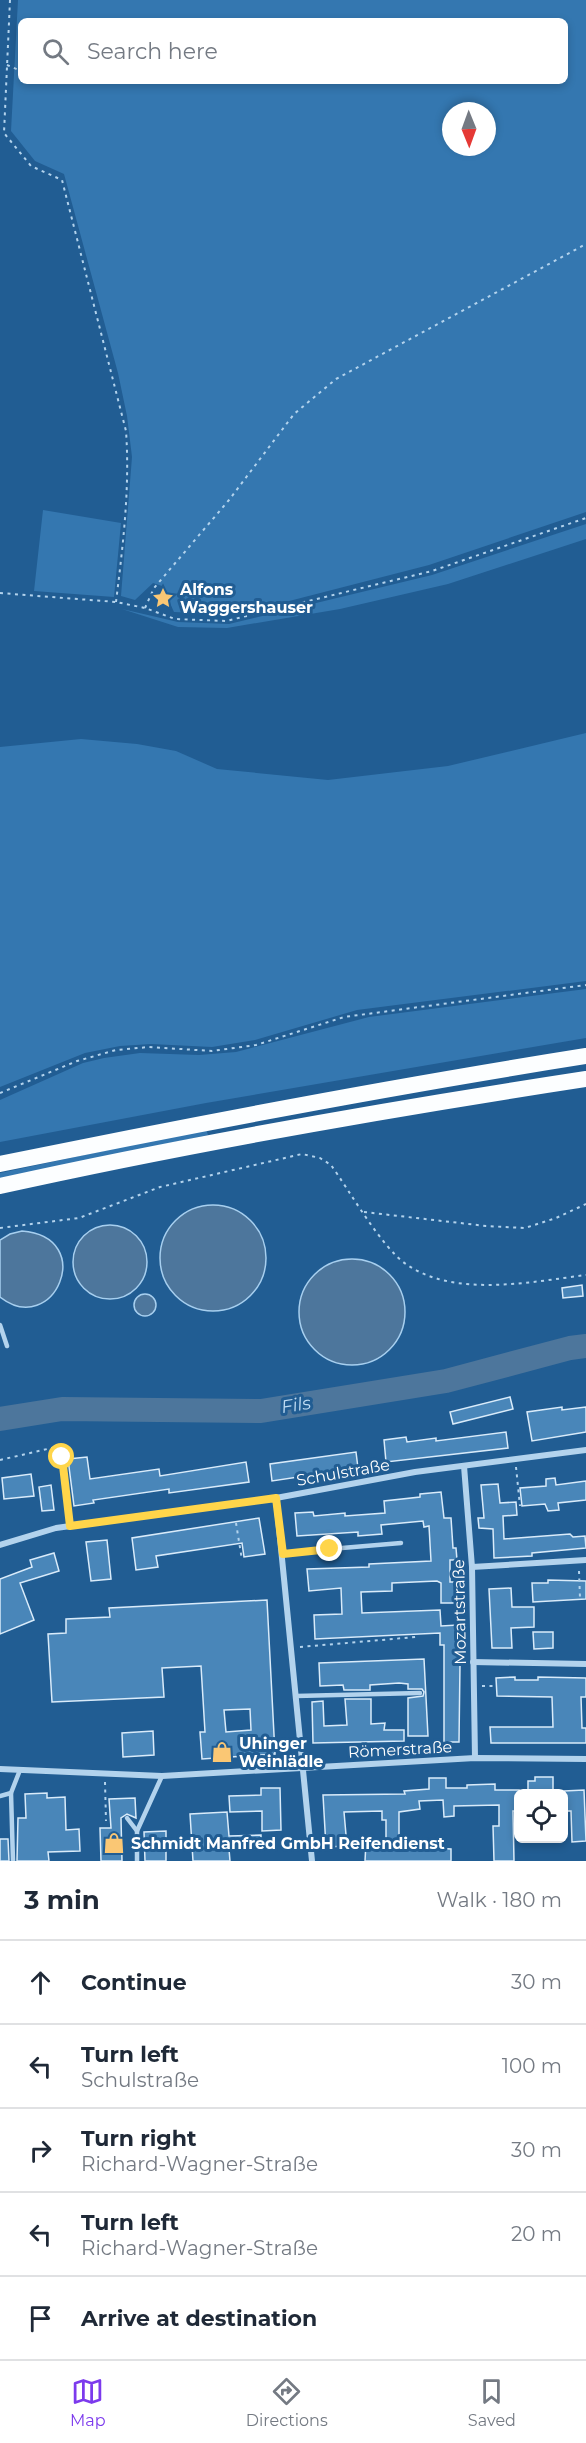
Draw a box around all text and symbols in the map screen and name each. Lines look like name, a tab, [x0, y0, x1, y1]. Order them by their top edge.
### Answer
search box	[18, 18, 568, 84]
icon: search	[39, 35, 72, 68]
text: Search here	[87, 38, 218, 65]
north arrow	[442, 102, 496, 156]
place label: Alfons Waggershauser	[179, 580, 313, 617]
place icon: Alfons Waggershauser	[151, 586, 175, 610]
water label: Fils	[280, 1392, 313, 1418]
route start	[48, 1443, 74, 1469]
street label: Schulstraße	[295, 1455, 391, 1490]
route end	[316, 1535, 342, 1561]
street label: Mozartstraße	[449, 1559, 470, 1665]
place label: Uhinger Weinlädle	[239, 1734, 323, 1771]
street label: Römerstraße	[347, 1737, 453, 1762]
shop icon: Uhinger Weinlädle	[210, 1740, 234, 1764]
map controls	[514, 1789, 568, 1843]
button: locate	[514, 1789, 568, 1843]
shop icon: Schmidt Manfred GmbH Reifendienst	[102, 1831, 126, 1855]
place label: Schmidt Manfred GmbH Reifendienst	[131, 1834, 445, 1853]
text: 3 min	[24, 1884, 100, 1916]
text: Walk · 180 m	[437, 1888, 562, 1912]
icon: ahead	[24, 1966, 57, 1999]
text: Continue	[81, 1969, 187, 1996]
text: 30 m	[511, 1970, 562, 1994]
text: Turn left	[81, 2041, 179, 2068]
icon: left	[24, 2050, 57, 2083]
text: 100 m	[502, 2054, 562, 2078]
text: Schulstraße	[81, 2068, 199, 2092]
text: Turn right	[81, 2125, 196, 2152]
icon: right	[24, 2134, 57, 2167]
text: 30 m	[511, 2138, 562, 2162]
text: Richard-Wagner-Straße	[81, 2152, 318, 2176]
text: Turn left	[81, 2209, 179, 2236]
icon: left	[24, 2218, 57, 2251]
text: 20 m	[511, 2222, 562, 2246]
text: Richard-Wagner-Straße	[81, 2236, 318, 2260]
icon: arrive	[24, 2302, 57, 2335]
text: Arrive at destination	[81, 2305, 317, 2332]
tab: Map	[70, 2375, 106, 2430]
tab: Directions	[246, 2375, 328, 2430]
tab: Saved	[468, 2375, 516, 2430]

